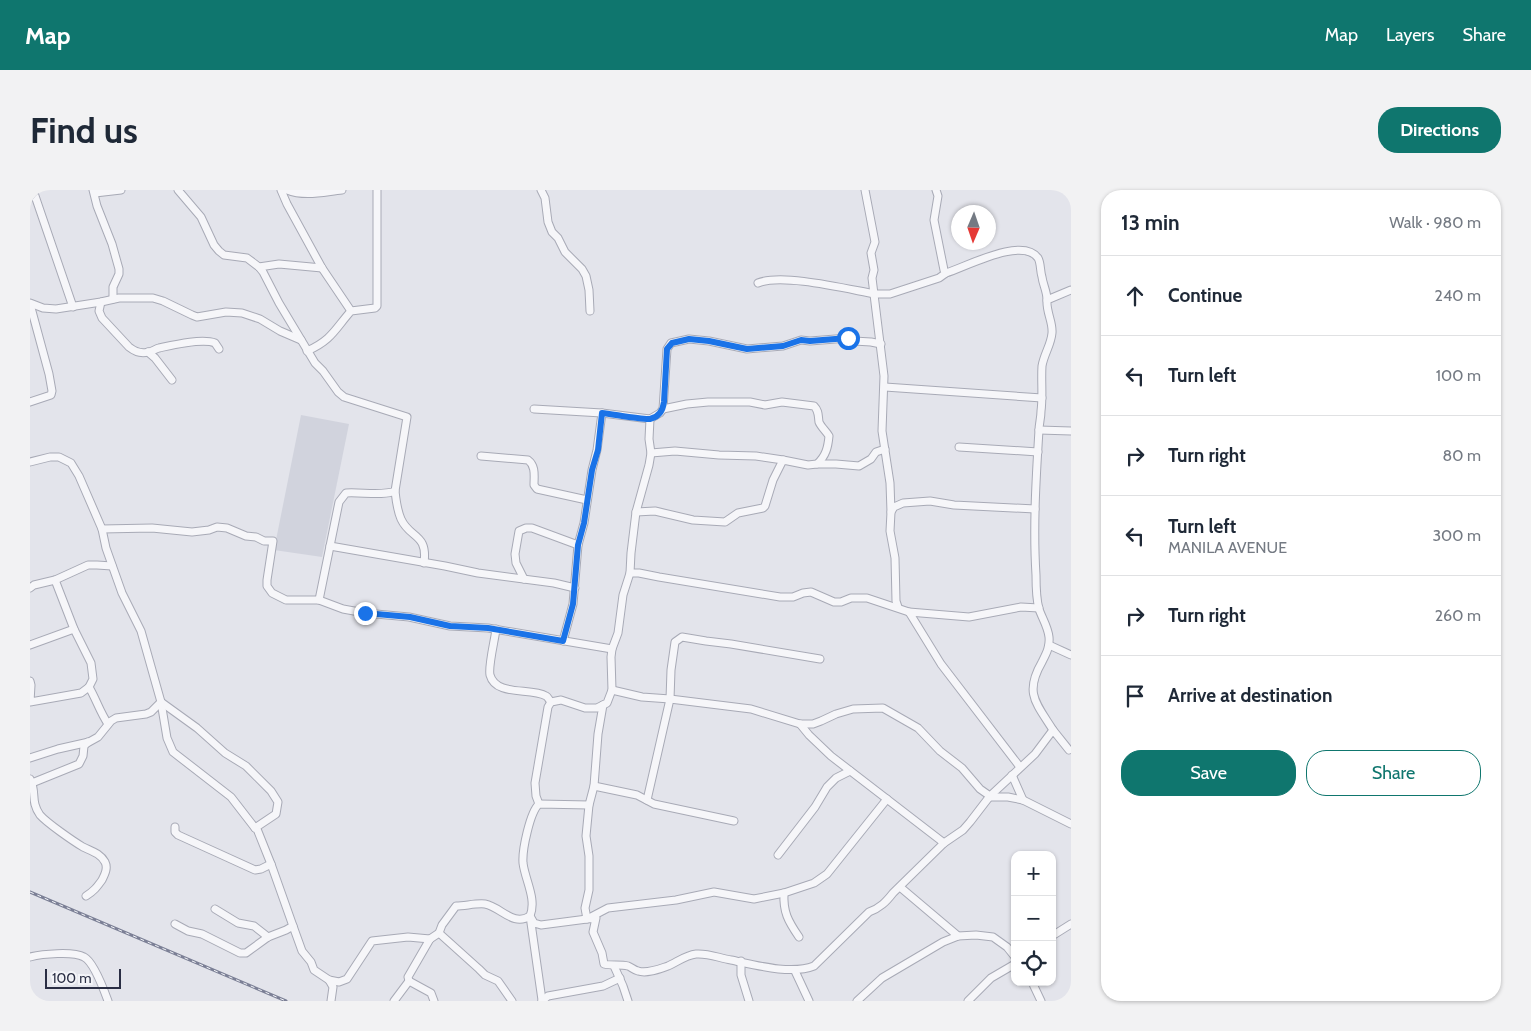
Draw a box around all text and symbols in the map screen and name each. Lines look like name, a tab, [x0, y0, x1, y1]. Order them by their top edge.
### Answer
text: Map	[25, 21, 71, 50]
text: Map	[1325, 24, 1358, 46]
text: Layers	[1386, 24, 1435, 46]
text: Share	[1463, 24, 1506, 46]
button: Directions	[1378, 107, 1501, 153]
text: Find us	[30, 109, 138, 152]
north arrow	[951, 205, 996, 250]
text: 13 min	[1121, 210, 1180, 235]
text: Walk · 980 m	[1389, 213, 1481, 232]
icon: ahead	[1121, 282, 1149, 310]
text: Continue	[1168, 284, 1242, 307]
text: 240 m	[1435, 286, 1481, 305]
route start	[837, 327, 860, 350]
icon: left	[1121, 362, 1149, 390]
text: Turn left	[1168, 364, 1236, 387]
text: 100 m	[1436, 366, 1481, 385]
icon: right	[1121, 442, 1149, 470]
text: Turn right	[1168, 444, 1246, 467]
text: 80 m	[1443, 446, 1481, 465]
text: Turn left	[1168, 515, 1236, 538]
icon: left	[1121, 522, 1149, 550]
text: 300 m	[1432, 526, 1481, 545]
text: MANILA AVENUE	[1168, 538, 1287, 557]
route end	[354, 602, 377, 625]
icon: right	[1121, 602, 1149, 630]
text: Turn right	[1168, 604, 1246, 627]
text: 260 m	[1435, 606, 1481, 625]
icon: arrive	[1121, 682, 1149, 710]
text: Arrive at destination	[1168, 684, 1332, 707]
button: Save	[1121, 750, 1296, 796]
button: Share	[1306, 750, 1481, 796]
map controls	[1011, 851, 1056, 986]
button: +	[1011, 851, 1056, 896]
button: −	[1011, 896, 1056, 941]
button: locate	[1011, 941, 1056, 986]
scale bar	[45, 966, 121, 989]
text: 100 m	[52, 969, 92, 987]

